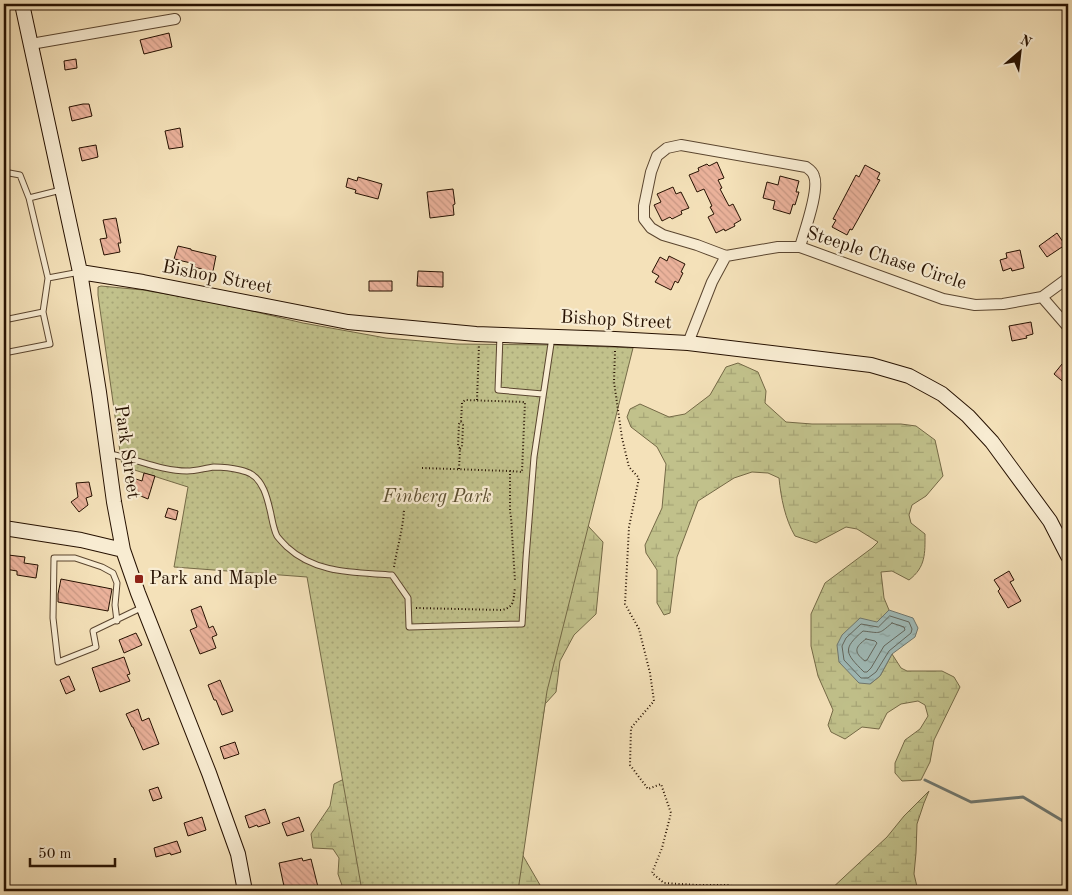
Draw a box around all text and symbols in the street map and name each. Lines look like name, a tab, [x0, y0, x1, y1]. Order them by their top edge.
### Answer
north arrow	[994, 28, 1044, 78]
text: N	[1018, 33, 1034, 50]
street label: Steeple Chase Circle	[803, 224, 969, 294]
street label: Bishop Street	[160, 258, 274, 298]
street label: Bishop Street	[560, 309, 672, 333]
street label: Park Street	[110, 404, 142, 500]
park label: Finberg Park	[382, 488, 491, 507]
place label: Park and Maple	[149, 570, 277, 589]
marker: Park and Maple	[133, 573, 145, 585]
scale bar	[30, 835, 115, 867]
text: 50 m	[38, 847, 72, 862]

